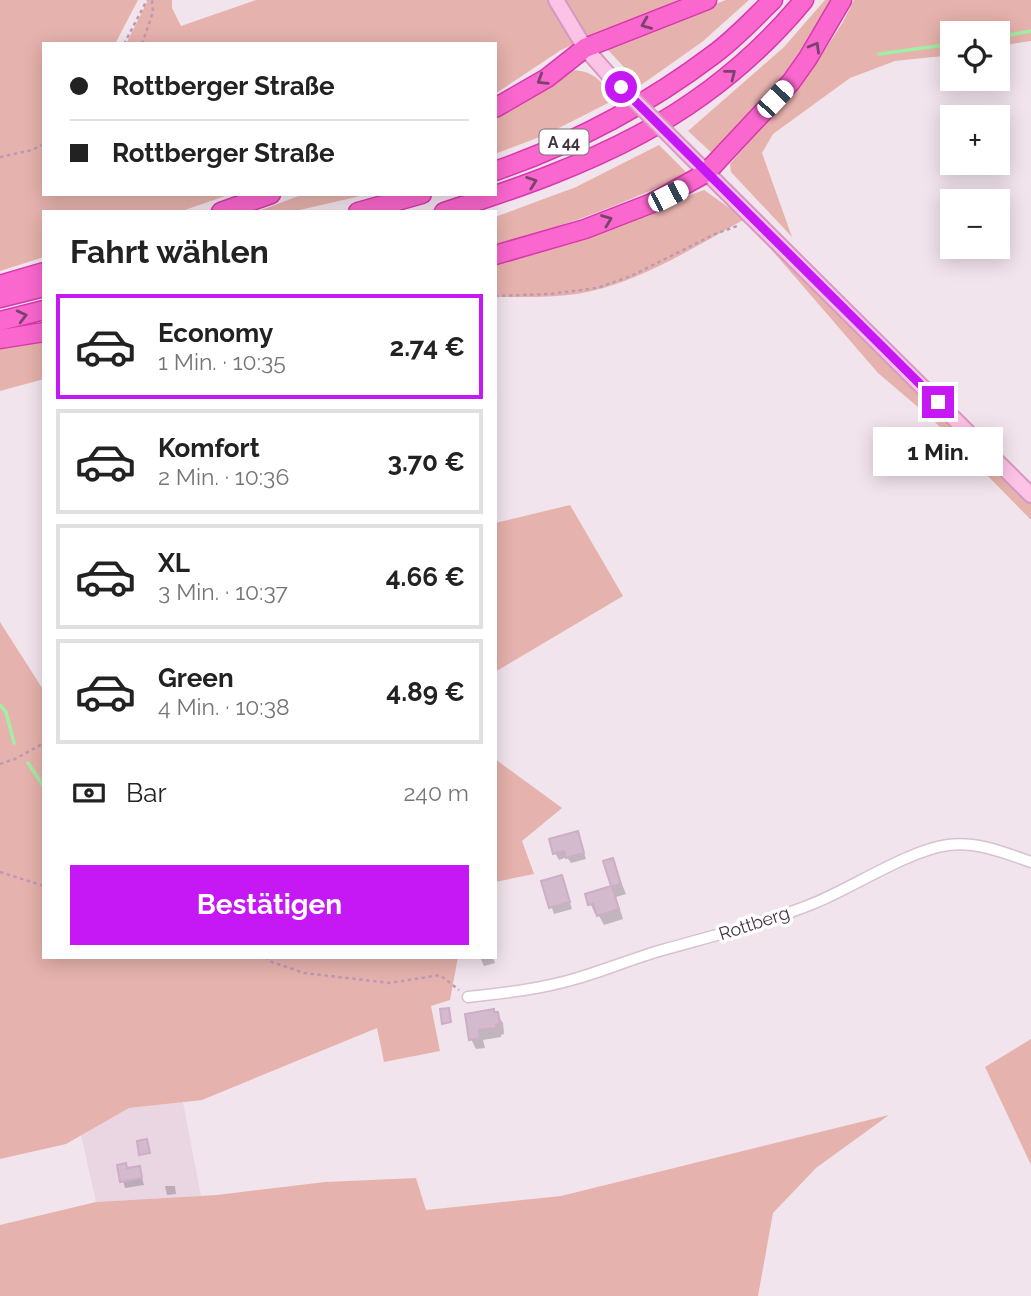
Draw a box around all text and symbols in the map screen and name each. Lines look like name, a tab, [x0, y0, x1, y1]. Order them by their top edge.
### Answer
one-way arrow	[641, 15, 653, 29]
map controls	[940, 21, 1010, 259]
button: locate	[940, 21, 1010, 91]
one-way arrow	[806, 42, 819, 55]
one-way arrow	[723, 70, 735, 83]
text: Rottberger Straße	[112, 71, 335, 101]
route start	[605, 71, 637, 103]
one-way arrow	[537, 72, 550, 85]
car	[753, 76, 798, 122]
button: +	[940, 105, 1010, 175]
road number: A 44	[540, 130, 588, 154]
text: Rottberger Straße	[112, 138, 335, 168]
one-way arrow	[526, 177, 538, 191]
car	[645, 177, 692, 215]
button: −	[940, 189, 1010, 259]
one-way arrow	[601, 215, 613, 229]
text: Fahrt wählen	[70, 233, 269, 270]
one-way arrow	[16, 310, 28, 324]
icon: car	[74, 315, 137, 378]
text: Economy	[158, 318, 273, 348]
text: 2.74 €	[390, 332, 465, 362]
text: 1 Min. · 10:35	[158, 348, 286, 375]
route end	[922, 386, 954, 418]
callout: 1 Min.	[873, 426, 1003, 476]
icon: car	[74, 430, 137, 493]
text: Komfort	[158, 433, 260, 463]
text: 1 Min.	[907, 438, 969, 465]
text: 3.70 €	[388, 447, 465, 477]
text: 2 Min. · 10:36	[158, 463, 289, 490]
icon: car	[74, 545, 137, 608]
text: XL	[158, 548, 190, 578]
text: 4.66 €	[386, 562, 465, 592]
text: 3 Min. · 10:37	[158, 578, 288, 605]
icon: car	[74, 660, 137, 723]
text: Green	[158, 663, 234, 693]
text: 4.89 €	[386, 677, 465, 707]
text: 4 Min. · 10:38	[158, 693, 290, 720]
icon: cash	[70, 774, 108, 812]
text: Bar	[126, 778, 167, 808]
text: 240 m	[403, 779, 469, 806]
button: Bestätigen	[70, 865, 469, 945]
street label: Rottberg	[716, 902, 792, 944]

